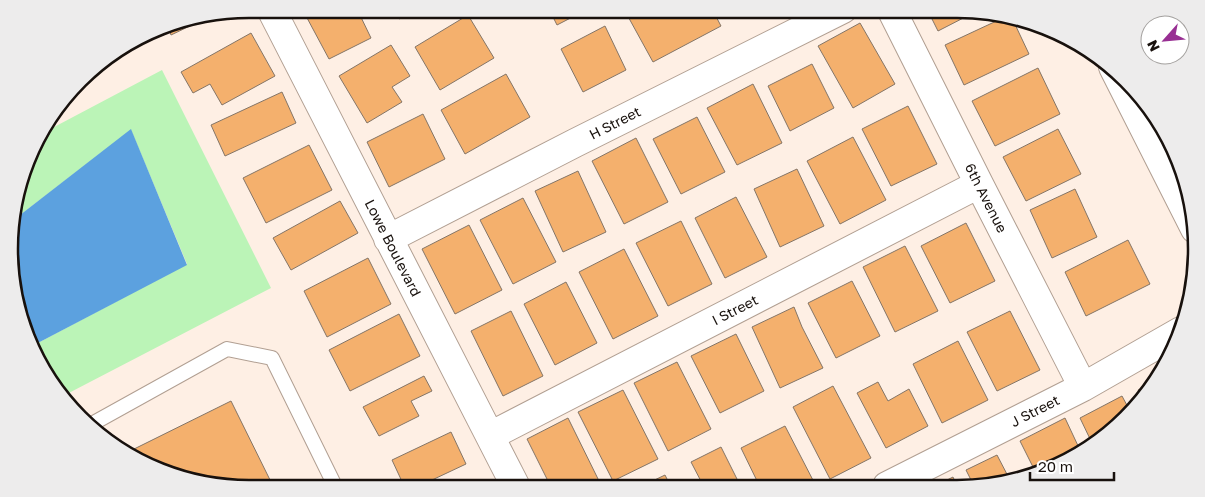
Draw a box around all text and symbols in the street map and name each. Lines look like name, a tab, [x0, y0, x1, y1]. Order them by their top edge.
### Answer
north arrow	[1140, 15, 1190, 65]
text: N	[1143, 38, 1163, 55]
street label: H Street	[586, 102, 643, 143]
street label: 6th Avenue	[962, 160, 1011, 235]
street label: Lowe Boulevard	[362, 196, 425, 299]
street label: I Street	[709, 291, 761, 328]
street label: J Street	[1007, 391, 1062, 430]
scale bar	[1030, 450, 1114, 482]
text: 20 m	[1038, 457, 1073, 475]

